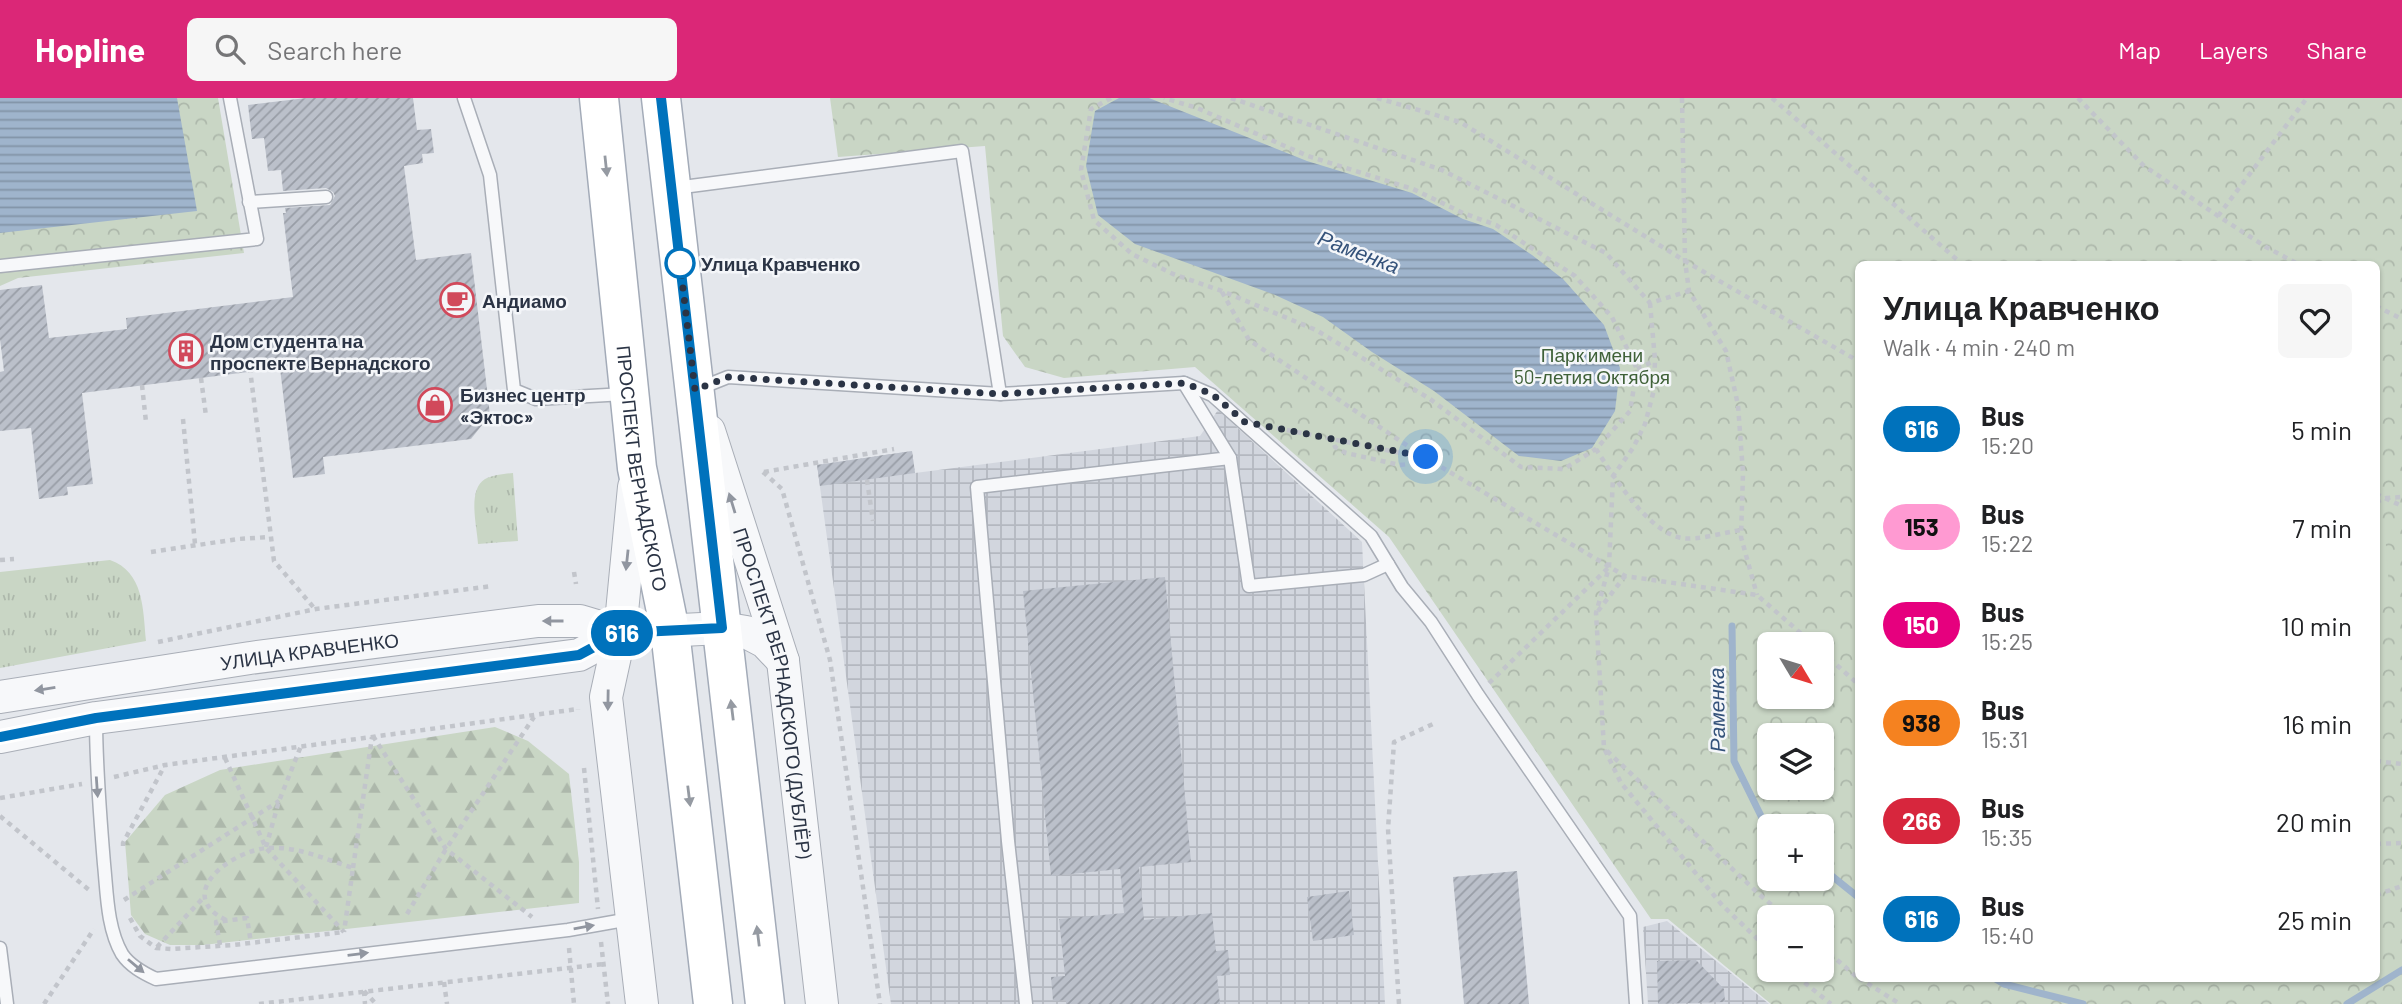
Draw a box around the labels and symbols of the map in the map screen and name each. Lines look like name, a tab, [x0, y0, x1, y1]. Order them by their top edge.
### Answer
one-way arrow	[601, 155, 612, 177]
water label: Раменка	[1315, 224, 1403, 278]
marker: Улица Кравченко	[665, 248, 695, 278]
place label: Улица Кравченко	[701, 252, 860, 275]
cafe icon: Андиамо	[438, 281, 476, 319]
place label: Андиамо	[482, 289, 567, 312]
place label: Дом студента на проспекте Вернадского	[210, 329, 431, 374]
building icon: Дом студента на проспекте Вернадского	[167, 332, 205, 370]
park label: Парк имени 50-летия Октября	[1514, 343, 1670, 388]
street label: ПРОСПЕКТ ВЕРНАДСКОГО	[613, 344, 673, 593]
place label: Бизнес центр «Эктос»	[460, 383, 586, 428]
shop icon: Бизнес центр «Эктос»	[416, 386, 454, 424]
your location	[1408, 439, 1443, 474]
one-way arrow	[726, 492, 736, 513]
street label: ПРОСПЕКТ ВЕРНАДСКОГО (ДУБЛЁР)	[729, 525, 817, 860]
one-way arrow	[621, 549, 632, 571]
line badge: 616	[582, 610, 662, 656]
one-way arrow	[542, 615, 564, 627]
street label: УЛИЦА КРАВЧЕНКО	[219, 627, 400, 674]
north arrow	[1757, 632, 1834, 709]
water label: Раменка	[1703, 667, 1729, 753]
one-way arrow	[34, 684, 56, 695]
one-way arrow	[602, 689, 614, 711]
one-way arrow	[726, 699, 737, 721]
one-way arrow	[92, 776, 103, 798]
one-way arrow	[683, 785, 694, 807]
one-way arrow	[573, 921, 595, 932]
one-way arrow	[752, 925, 763, 947]
one-way arrow	[347, 949, 369, 960]
one-way arrow	[127, 958, 145, 974]

